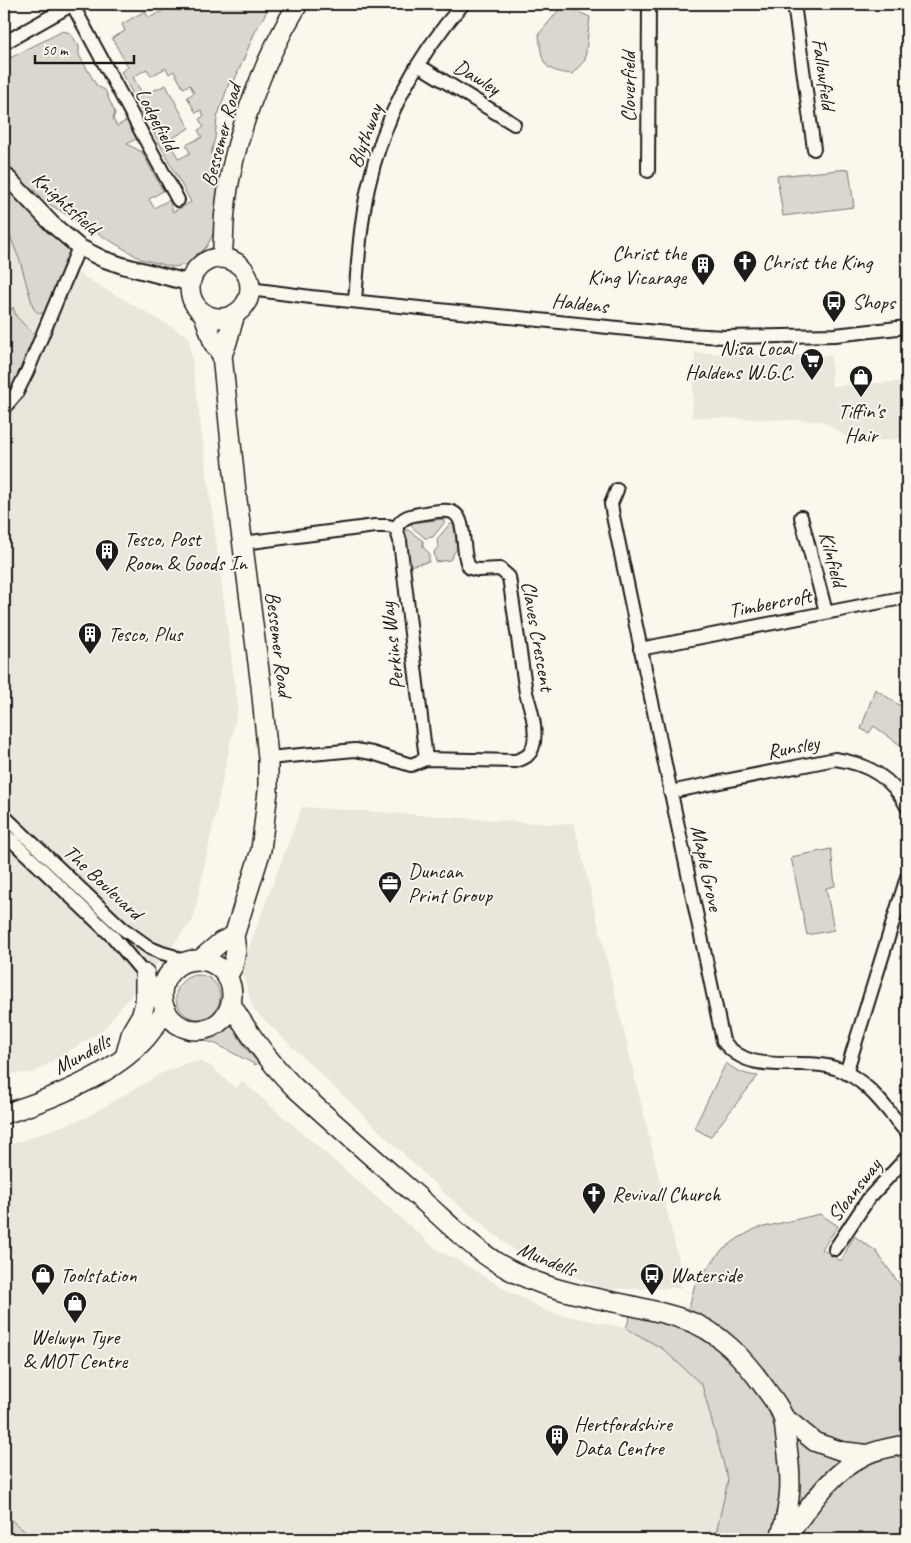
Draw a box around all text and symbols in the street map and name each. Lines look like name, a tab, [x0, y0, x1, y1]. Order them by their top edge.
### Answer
scale bar	[35, 32, 134, 64]
street label: Fallowfield	[806, 37, 842, 115]
text: 50 m	[42, 41, 69, 60]
street label: Cloverfield	[615, 48, 641, 122]
street label: Dawley	[449, 53, 506, 102]
street label: Bessemer Road	[195, 77, 248, 189]
street label: Lodgefield	[130, 83, 186, 158]
street label: Blythway	[342, 99, 389, 171]
street label: Knightsfield	[27, 166, 108, 243]
place label: Christ the King Vicarage	[588, 240, 687, 290]
church icon: Christ the King	[732, 249, 758, 283]
place label: Christ the King	[762, 249, 874, 275]
building icon: Christ the King Vicarage	[690, 252, 716, 286]
street label: Haldens	[551, 287, 611, 319]
bus stop icon: Shops	[821, 289, 847, 323]
place label: Shops	[852, 289, 897, 315]
place label: Nisa Local Haldens W.G.C.	[685, 335, 797, 385]
supermarket icon: Nisa Local Haldens W.G.C.	[799, 347, 825, 381]
shop icon: Tiffin's Hair	[848, 364, 874, 398]
place label: Tiffin's Hair	[838, 398, 886, 448]
place label: Tesco, Post Room & Goods In	[124, 526, 249, 576]
street label: Kilnfield	[813, 529, 854, 593]
building icon: Tesco, Post Room & Goods In	[94, 538, 120, 572]
street label: Claves Crescent	[516, 579, 561, 695]
street label: Timbercroft	[727, 582, 815, 624]
street label: Bessemer Road	[260, 590, 299, 702]
street label: Perkins Way	[374, 599, 410, 691]
building icon: Tesco, Plus	[77, 621, 103, 655]
place label: Tesco, Plus	[108, 621, 184, 647]
street label: Runsley	[765, 729, 823, 765]
street label: Maple Grove	[685, 823, 729, 915]
street label: The Boulevard	[58, 839, 151, 928]
place label: Duncan Print Group	[408, 858, 493, 908]
office icon: Duncan Print Group	[377, 870, 403, 904]
street label: Mundells	[49, 1027, 117, 1080]
street label: Sloansway	[821, 1152, 888, 1227]
church icon: Revivall Church	[581, 1181, 607, 1215]
place label: Revivall Church	[612, 1181, 722, 1207]
street label: Mundells	[514, 1235, 582, 1283]
shop icon: Toolstation	[30, 1262, 56, 1296]
place label: Toolstation	[60, 1262, 137, 1288]
bus stop icon: Waterside	[639, 1262, 665, 1296]
place label: Waterside	[670, 1262, 744, 1288]
shop icon: Welwyn Tyre & MOT Centre	[62, 1290, 88, 1324]
place label: Welwyn Tyre & MOT Centre	[23, 1324, 129, 1374]
place label: Hertfordshire Data Centre	[574, 1411, 674, 1461]
building icon: Hertfordshire Data Centre	[544, 1423, 570, 1457]

